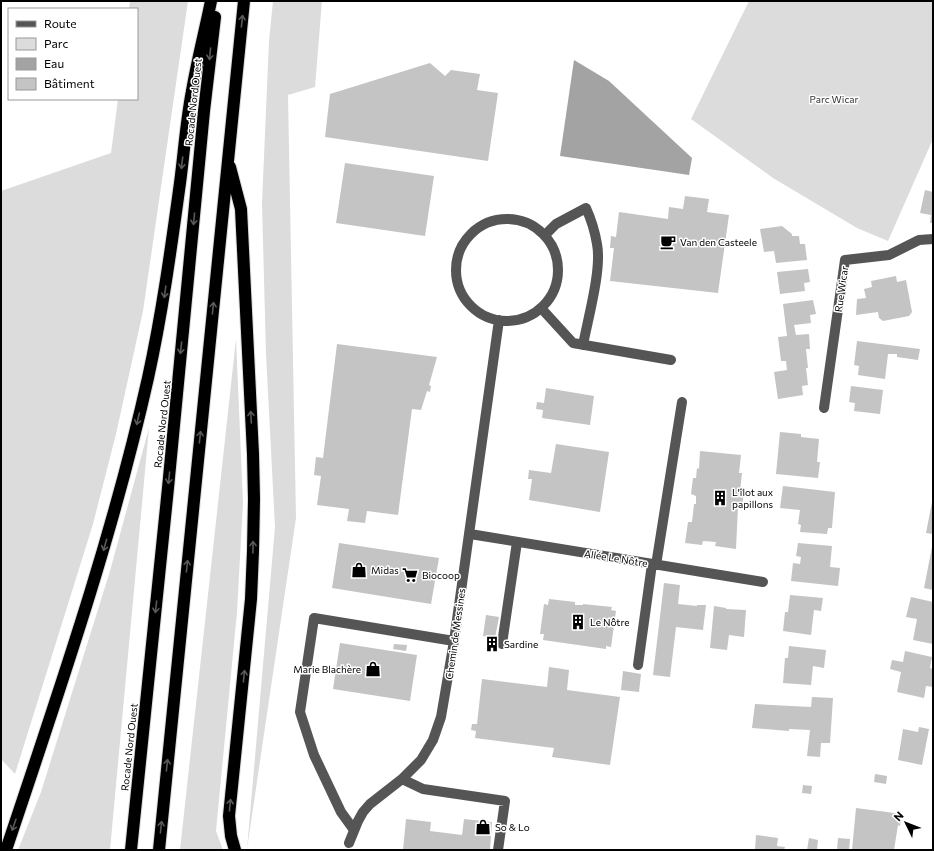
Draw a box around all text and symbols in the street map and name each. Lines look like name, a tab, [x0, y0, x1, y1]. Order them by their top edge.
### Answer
legend	[8, 8, 138, 100]
one-way arrow	[238, 15, 246, 28]
text: Route	[44, 16, 77, 30]
text: Parc	[44, 36, 68, 50]
one-way arrow	[207, 47, 214, 60]
text: Eau	[44, 56, 64, 70]
street label: Rocade Nord Ouest	[182, 58, 204, 146]
text: Bâtiment	[44, 76, 95, 90]
park label: Parc Wicar	[809, 93, 859, 105]
one-way arrow	[178, 156, 186, 169]
one-way arrow	[190, 212, 197, 225]
cafe icon: Van den Casteele	[659, 233, 677, 251]
place label: Van den Casteele	[680, 236, 757, 248]
street label: Rue Wicar	[832, 265, 850, 313]
one-way arrow	[161, 285, 169, 298]
one-way arrow	[209, 302, 216, 315]
one-way arrow	[178, 341, 185, 354]
street label: Rocade Nord Ouest	[151, 380, 173, 468]
one-way arrow	[247, 411, 255, 424]
one-way arrow	[134, 413, 141, 426]
one-way arrow	[196, 431, 203, 444]
one-way arrow	[165, 471, 172, 484]
place label: L'îlot aux papillons	[732, 486, 774, 510]
building icon: L'îlot aux papillons	[711, 489, 729, 507]
one-way arrow	[101, 538, 108, 551]
one-way arrow	[249, 541, 257, 554]
street label: Allée Le Nôtre	[583, 547, 649, 569]
one-way arrow	[183, 560, 190, 573]
shop icon: Midas	[350, 561, 368, 579]
place label: Midas	[371, 564, 399, 576]
supermarket icon: Biocoop	[401, 566, 419, 584]
place label: Biocoop	[422, 569, 460, 581]
street label: Chemin de Messines	[443, 587, 467, 680]
one-way arrow	[152, 600, 159, 613]
building icon: Le Nôtre	[569, 613, 587, 631]
place label: Le Nôtre	[590, 616, 630, 628]
building icon: Sardine	[483, 635, 501, 653]
place label: Sardine	[504, 638, 538, 650]
shop icon: Marie Blachère	[364, 660, 382, 678]
place label: Marie Blachère	[293, 663, 361, 675]
one-way arrow	[240, 670, 247, 683]
street label: Rocade Nord Ouest	[118, 703, 140, 791]
one-way arrow	[163, 759, 171, 772]
one-way arrow	[226, 799, 234, 812]
north arrow	[886, 803, 926, 843]
text: N	[891, 808, 906, 823]
one-way arrow	[10, 818, 17, 831]
shop icon: So & Lo	[474, 818, 492, 836]
one-way arrow	[157, 821, 165, 834]
place label: So & Lo	[495, 821, 530, 833]

